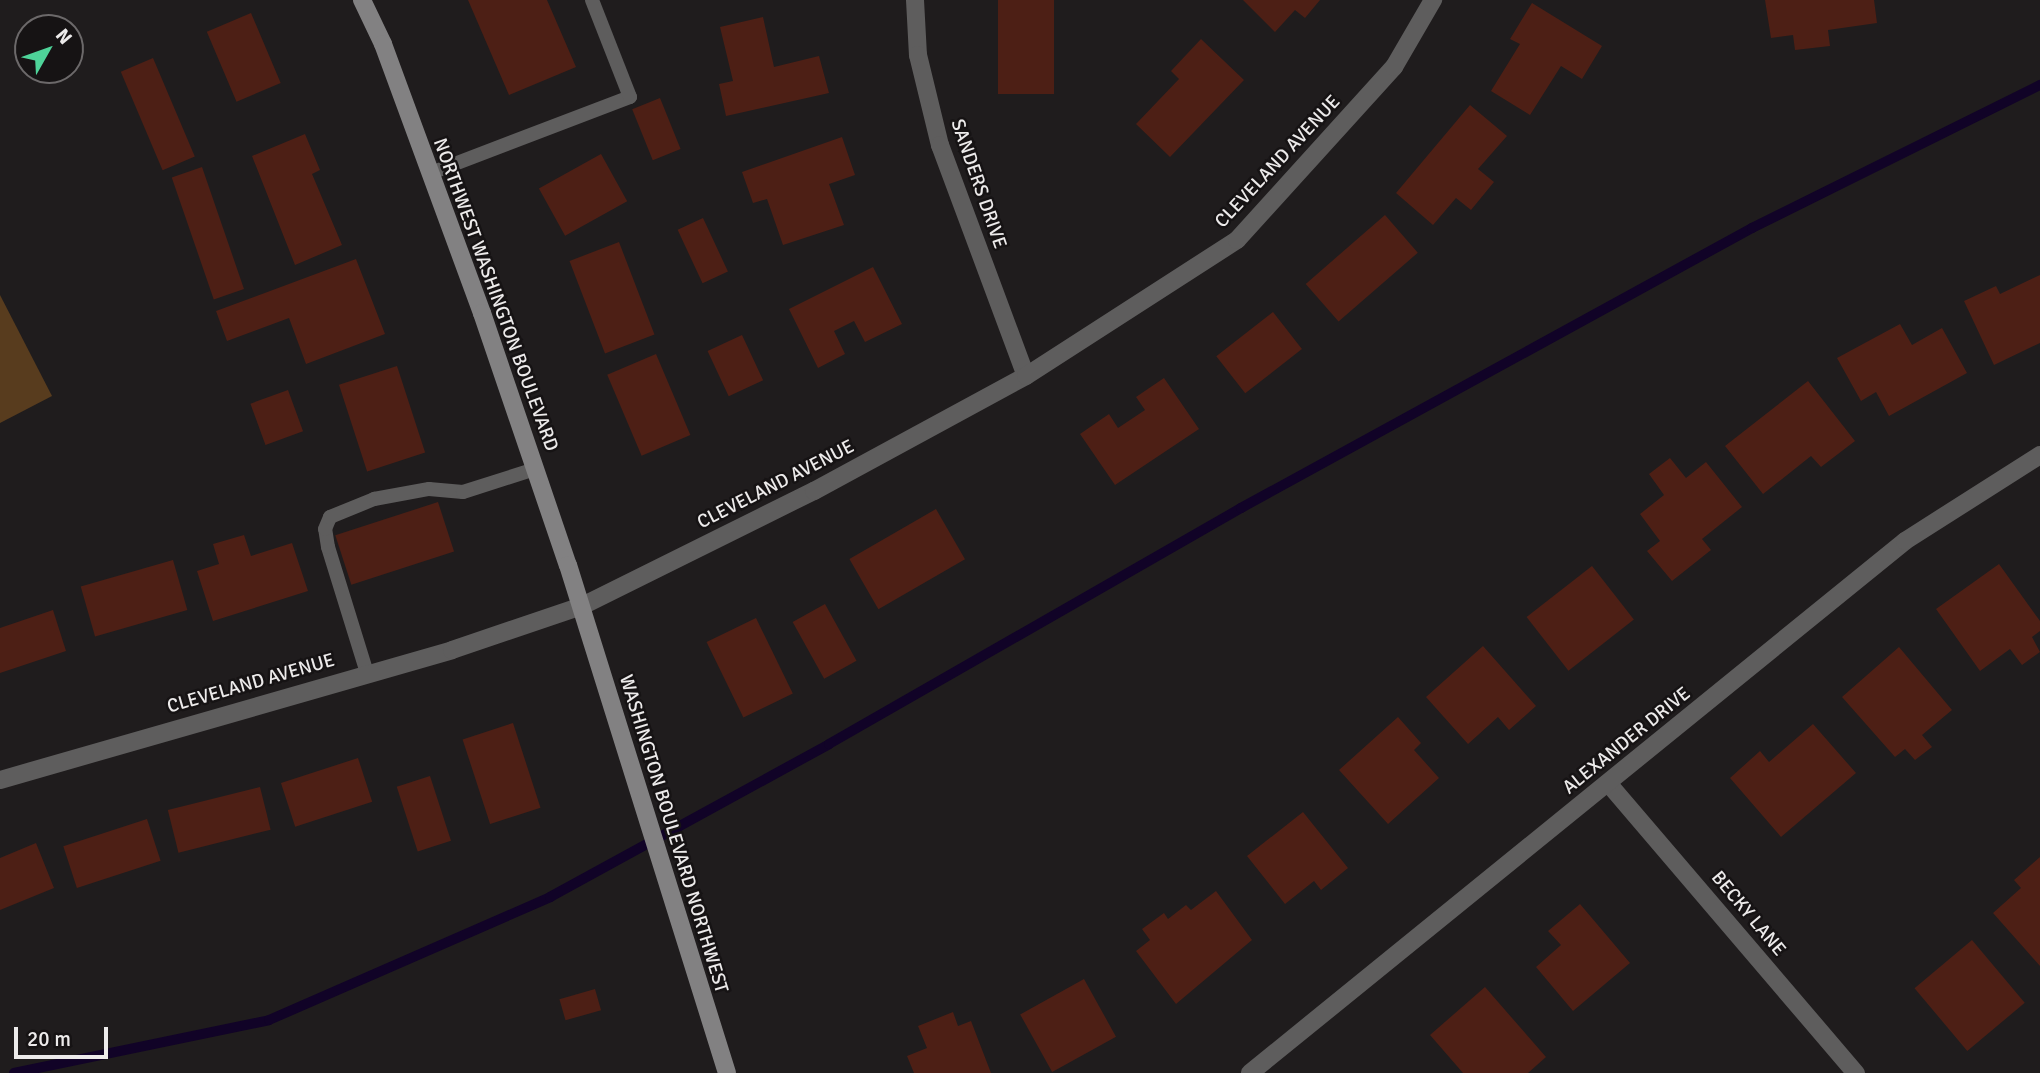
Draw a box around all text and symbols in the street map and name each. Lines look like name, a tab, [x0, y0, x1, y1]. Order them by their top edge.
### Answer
north arrow	[14, 14, 84, 84]
text: N	[50, 24, 77, 50]
street label: CLEVELAND AVENUE	[1211, 91, 1345, 233]
street label: SANDERS DRIVE	[945, 116, 1011, 252]
street label: NORTHWEST WASHINGTON BOULEVARD	[428, 135, 562, 455]
street label: CLEVELAND AVENUE	[694, 436, 858, 534]
street label: CLEVELAND AVENUE	[165, 649, 337, 719]
street label: WASHINGTON BOULEVARD NORTHWEST	[614, 672, 732, 996]
street label: ALEXANDER DRIVE	[1559, 683, 1695, 799]
street label: BECKY LANE	[1706, 867, 1790, 961]
scale bar	[18, 1014, 112, 1058]
text: 20 m	[27, 1026, 71, 1052]

